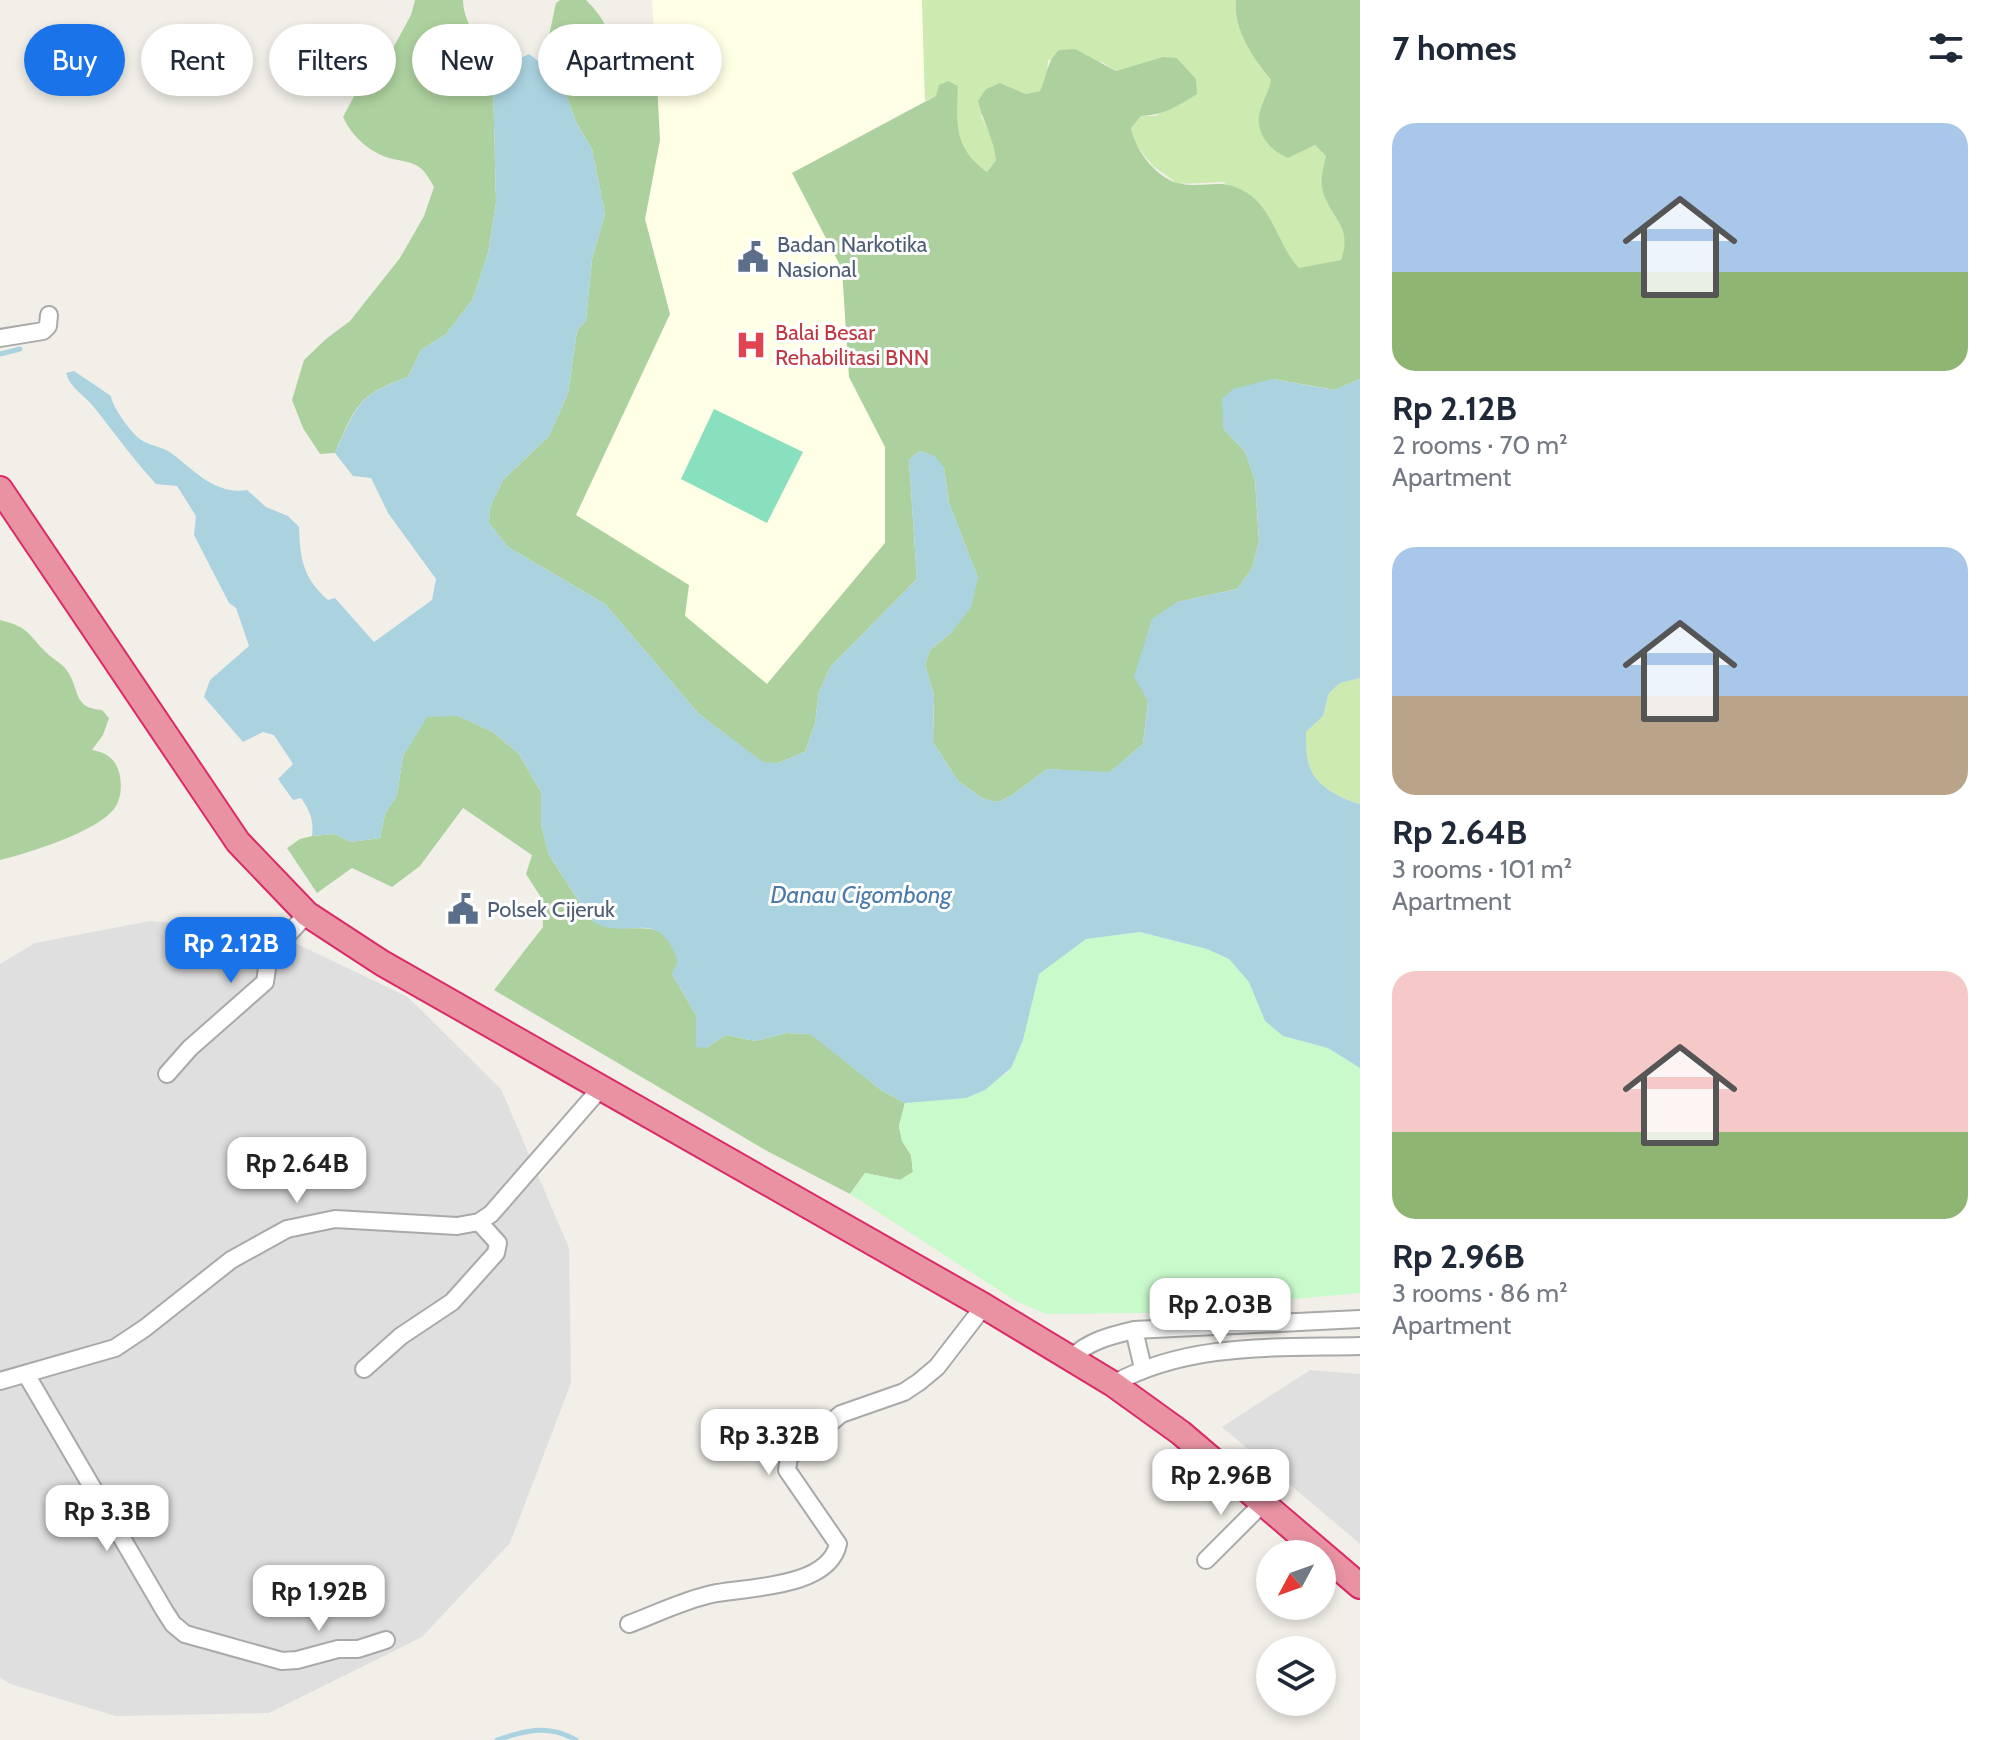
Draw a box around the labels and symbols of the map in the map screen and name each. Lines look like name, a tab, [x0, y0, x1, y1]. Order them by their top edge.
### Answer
place label: Badan Narkotika Nasional	[777, 231, 928, 283]
public building icon: Badan Narkotika Nasional	[736, 240, 770, 274]
place label: Balai Besar Rehabilitasi BNN	[775, 319, 929, 371]
hospital icon: Balai Besar Rehabilitasi BNN	[734, 328, 768, 362]
water label: Danau Cigombong	[771, 880, 952, 909]
public building icon: Polsek Cijeruk	[446, 892, 480, 926]
place label: Polsek Cijeruk	[487, 896, 615, 923]
pin: Rp 2.12B	[148, 917, 314, 985]
pin: Rp 2.64B	[214, 1137, 380, 1205]
pin: Rp 2.03B	[1137, 1278, 1303, 1346]
pin: Rp 3.32B	[686, 1409, 852, 1477]
pin: Rp 2.96B	[1138, 1449, 1304, 1517]
pin: Rp 3.3B	[33, 1485, 181, 1553]
north arrow	[1256, 1540, 1336, 1620]
pin: Rp 1.92B	[236, 1565, 402, 1633]

